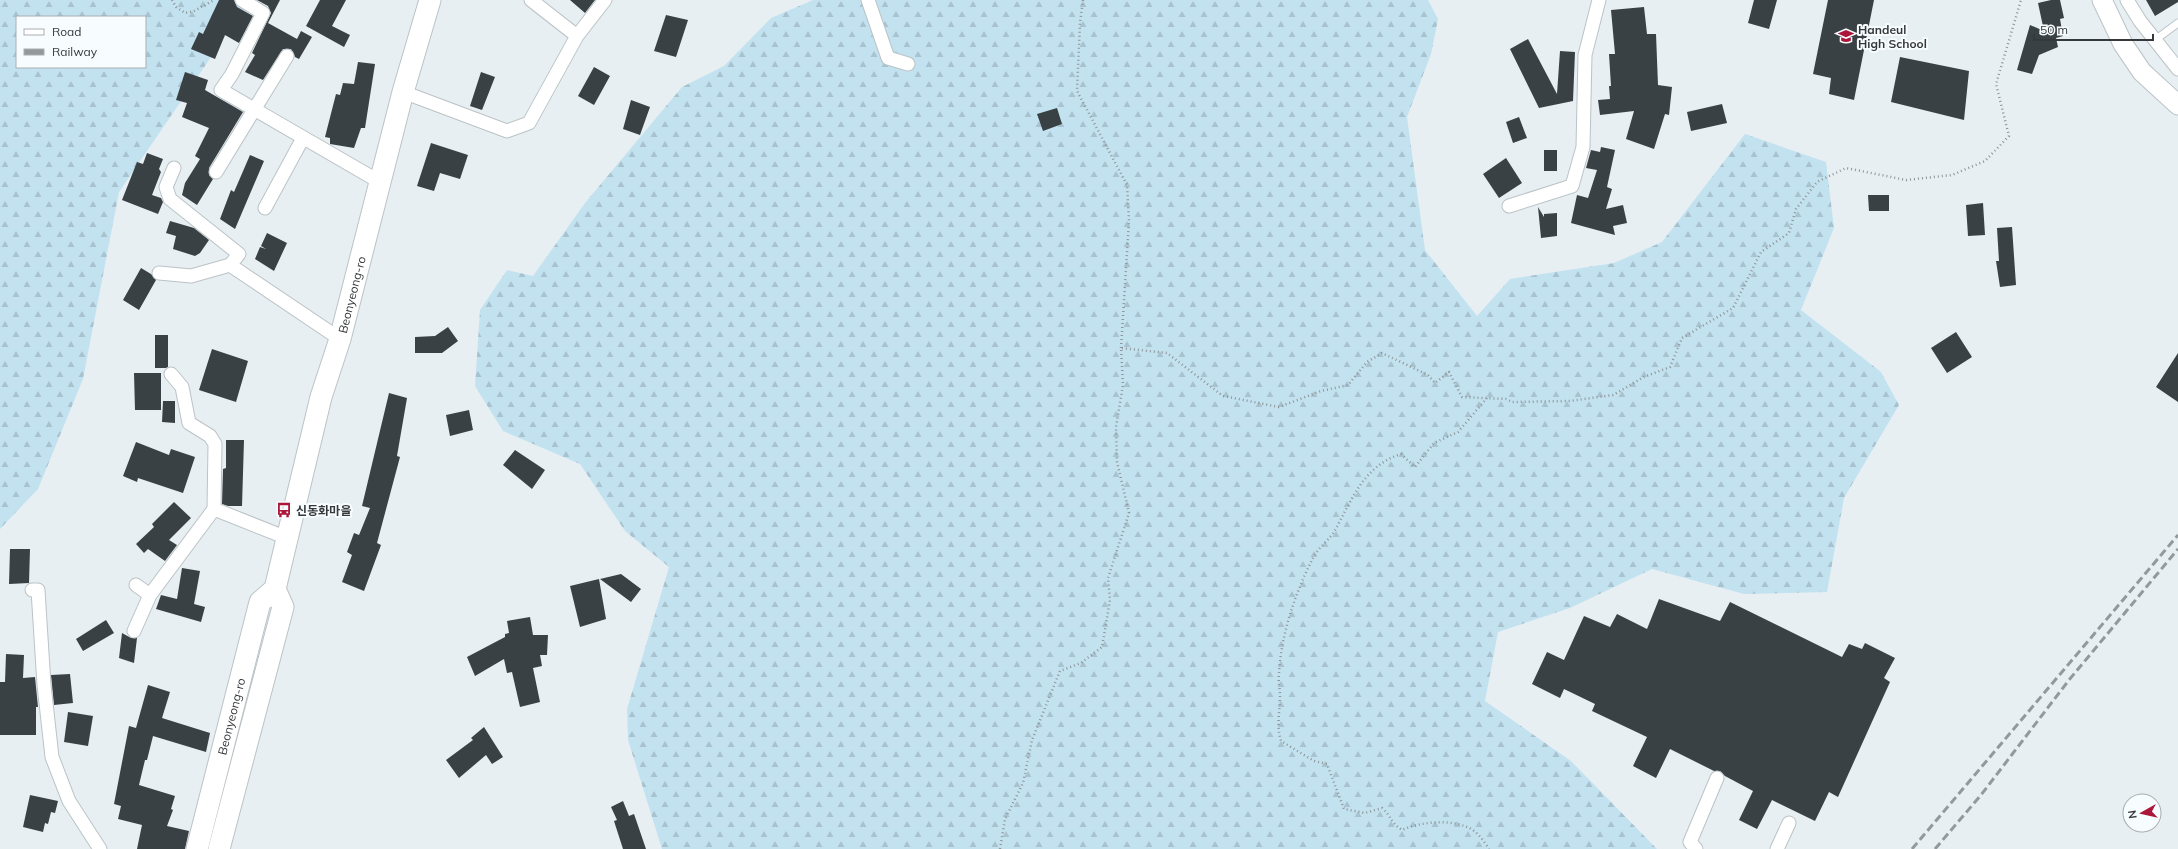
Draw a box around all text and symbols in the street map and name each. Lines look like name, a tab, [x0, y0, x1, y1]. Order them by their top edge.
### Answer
legend	[16, 16, 146, 68]
scale bar	[2034, 16, 2153, 42]
place label: Handeul High School	[1858, 22, 1927, 51]
text: 50 m	[2040, 22, 2068, 37]
text: Road	[52, 24, 81, 39]
school or university icon: Handeul High School	[1837, 27, 1855, 45]
text: Railway	[52, 44, 98, 59]
street label: Beonyeong-ro	[334, 254, 368, 335]
bus stop icon: 신동화마을	[275, 501, 293, 519]
place label: 신동화마을	[296, 503, 351, 518]
street label: Beonyeong-ro	[214, 676, 248, 756]
north arrow	[2122, 793, 2162, 833]
text: N	[2125, 809, 2140, 819]

